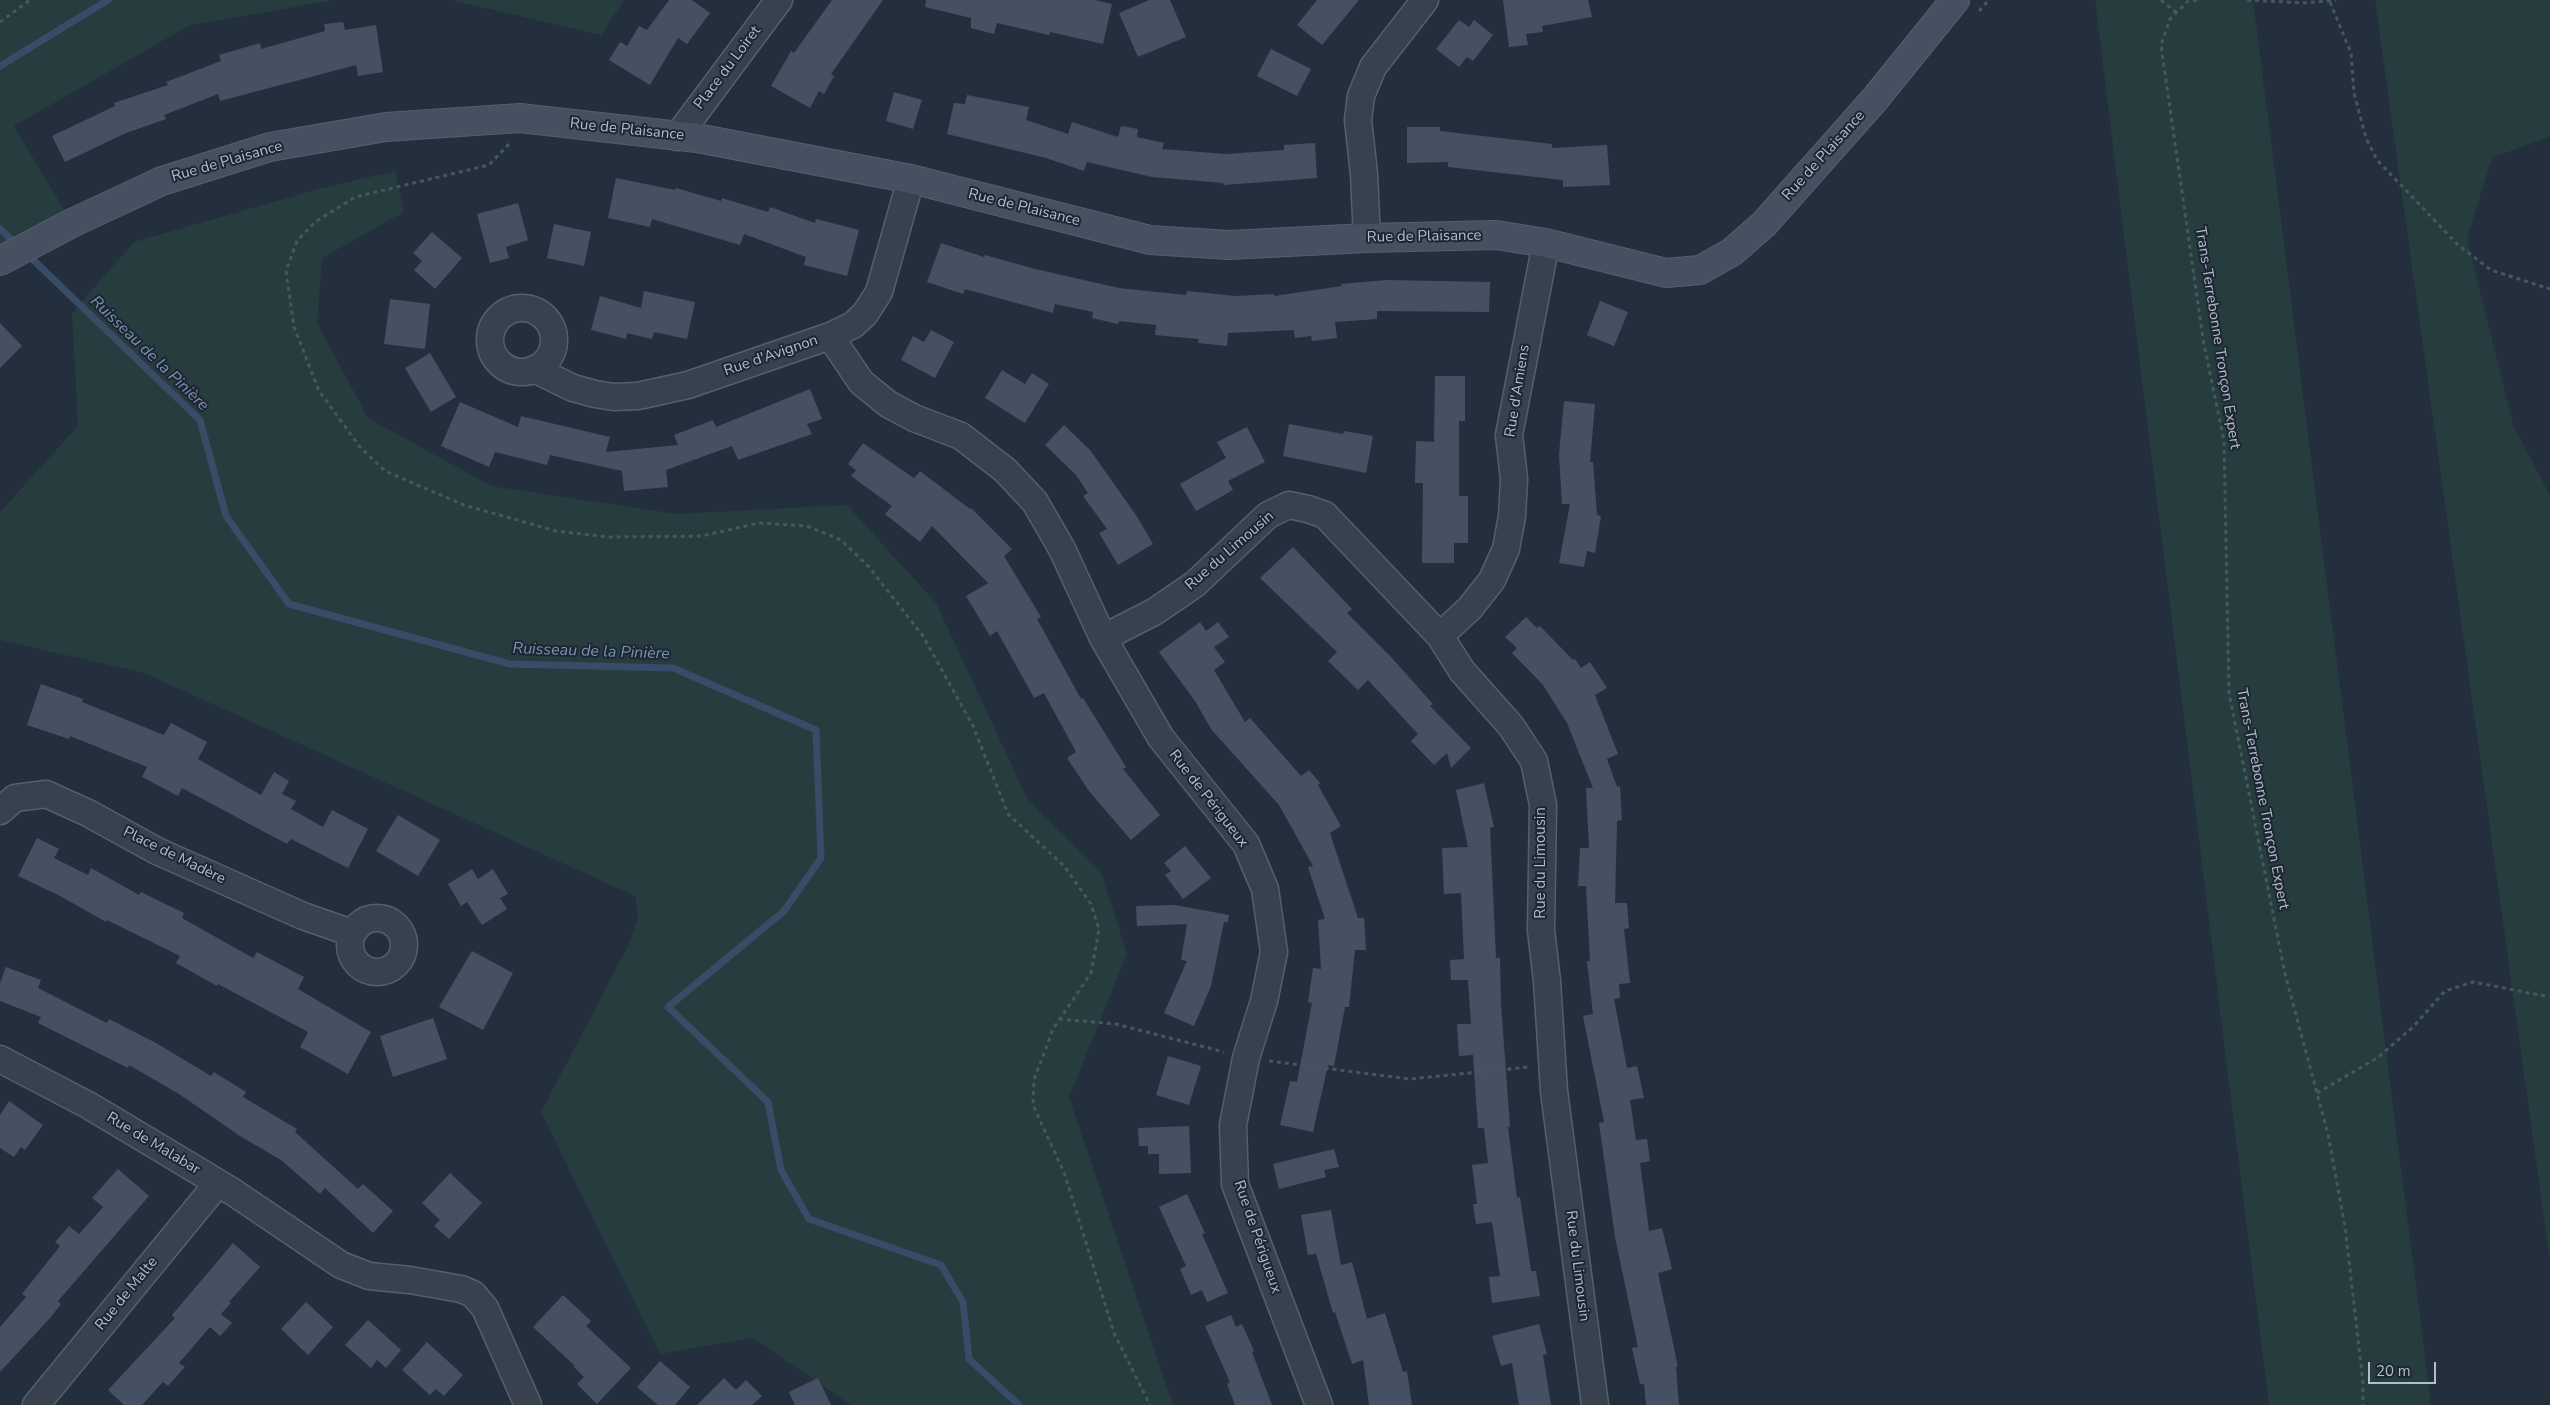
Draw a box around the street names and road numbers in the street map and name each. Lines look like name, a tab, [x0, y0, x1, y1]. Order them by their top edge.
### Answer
street label: Place du Loiret	[691, 23, 765, 113]
street label: Rue de Plaisance	[1779, 107, 1869, 205]
street label: Rue de Plaisance	[569, 115, 685, 145]
street label: Rue de Plaisance	[169, 138, 285, 186]
street label: Rue de Plaisance	[966, 185, 1082, 231]
street label: Trans-Terrebonne Tronçon Expert	[2191, 226, 2243, 450]
street label: Rue de Plaisance	[1367, 227, 1481, 247]
street label: Rue d'Avignon	[722, 331, 820, 381]
street label: Rue d'Amiens	[1502, 344, 1534, 438]
street label: Rue du Limousin	[1182, 508, 1278, 594]
street label: Trans-Terrebonne Tronçon Expert	[2232, 687, 2292, 911]
street label: Rue de Périgueux	[1164, 747, 1252, 851]
street label: Rue du Limousin	[1532, 807, 1550, 919]
street label: Place de Madère	[120, 823, 228, 889]
street label: Rue de Malabar	[103, 1109, 203, 1179]
street label: Rue de Périgueux	[1229, 1178, 1285, 1296]
street label: Rue du Limousin	[1561, 1209, 1593, 1323]
street label: Rue de Malte	[92, 1254, 162, 1334]

